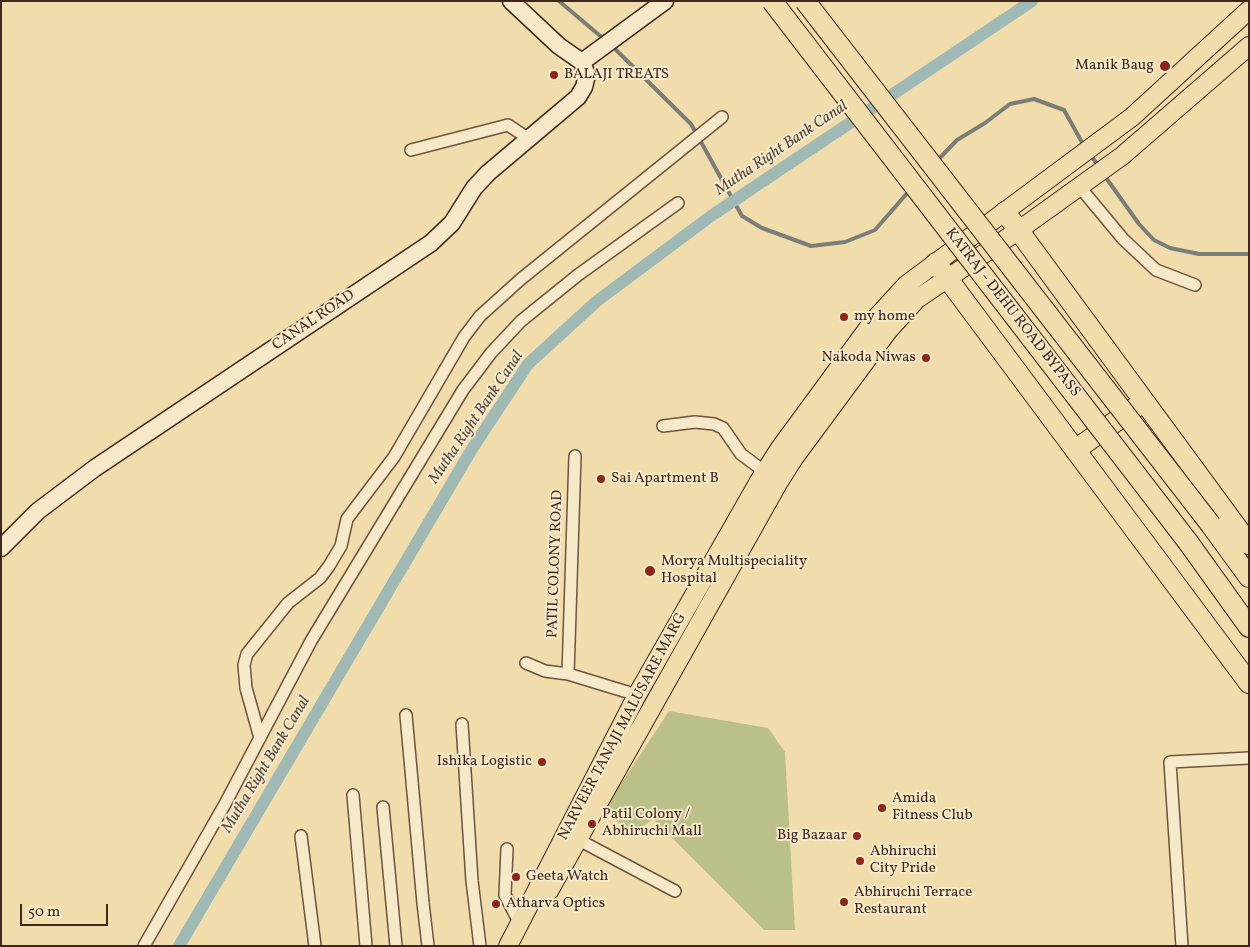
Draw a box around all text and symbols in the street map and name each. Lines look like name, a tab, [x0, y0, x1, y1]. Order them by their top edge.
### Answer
place label: Manik Baug	[1075, 57, 1154, 75]
marker: Manik Baug	[1158, 59, 1172, 73]
place label: BALAJI TREATS	[564, 66, 669, 84]
marker: BALAJI TREATS	[548, 69, 560, 81]
water label: Mutha Right Bank Canal	[712, 97, 852, 201]
street label: KATRAJ - DEHU ROAD BYPASS	[940, 225, 1084, 401]
street label: CANAL ROAD	[269, 287, 359, 355]
place label: my home	[854, 308, 915, 326]
marker: my home	[838, 311, 850, 323]
water label: Mutha Right Bank Canal	[425, 348, 529, 488]
place label: Nakoda Niwas	[821, 349, 916, 367]
marker: Nakoda Niwas	[920, 352, 932, 364]
place label: Sai Apartment B	[611, 470, 719, 488]
marker: Sai Apartment B	[595, 473, 607, 485]
street label: PATIL COLONY ROAD	[544, 490, 568, 638]
place label: Morya Multispeciality Hospital	[661, 553, 807, 588]
marker: Morya Multispeciality Hospital	[643, 564, 657, 578]
street label: NARVEER TANAJI MALUSARE MARG	[555, 610, 691, 844]
water label: Mutha Right Bank Canal	[219, 693, 315, 837]
place label: Ishika Logistic	[437, 753, 532, 771]
marker: Ishika Logistic	[536, 756, 548, 768]
place label: Amida Fitness Club	[892, 790, 973, 825]
marker: Amida Fitness Club	[876, 802, 888, 814]
place label: Patil Colony / Abhiruchi Mall	[602, 806, 702, 841]
marker: Patil Colony / Abhiruchi Mall	[586, 818, 598, 830]
place label: Big Bazaar	[777, 827, 847, 845]
marker: Big Bazaar	[851, 830, 863, 842]
place label: Abhiruchi City Pride	[870, 843, 937, 878]
marker: Abhiruchi City Pride	[854, 855, 866, 867]
place label: Geeta Watch	[526, 868, 609, 886]
marker: Geeta Watch	[510, 871, 522, 883]
place label: Abhiruchi Terrace Restaurant	[854, 884, 972, 919]
scale bar	[22, 894, 110, 926]
place label: Atharva Optics	[506, 895, 605, 913]
marker: Abhiruchi Terrace Restaurant	[838, 896, 850, 908]
marker: Atharva Optics	[490, 898, 502, 910]
text: 50 m	[28, 902, 60, 923]

